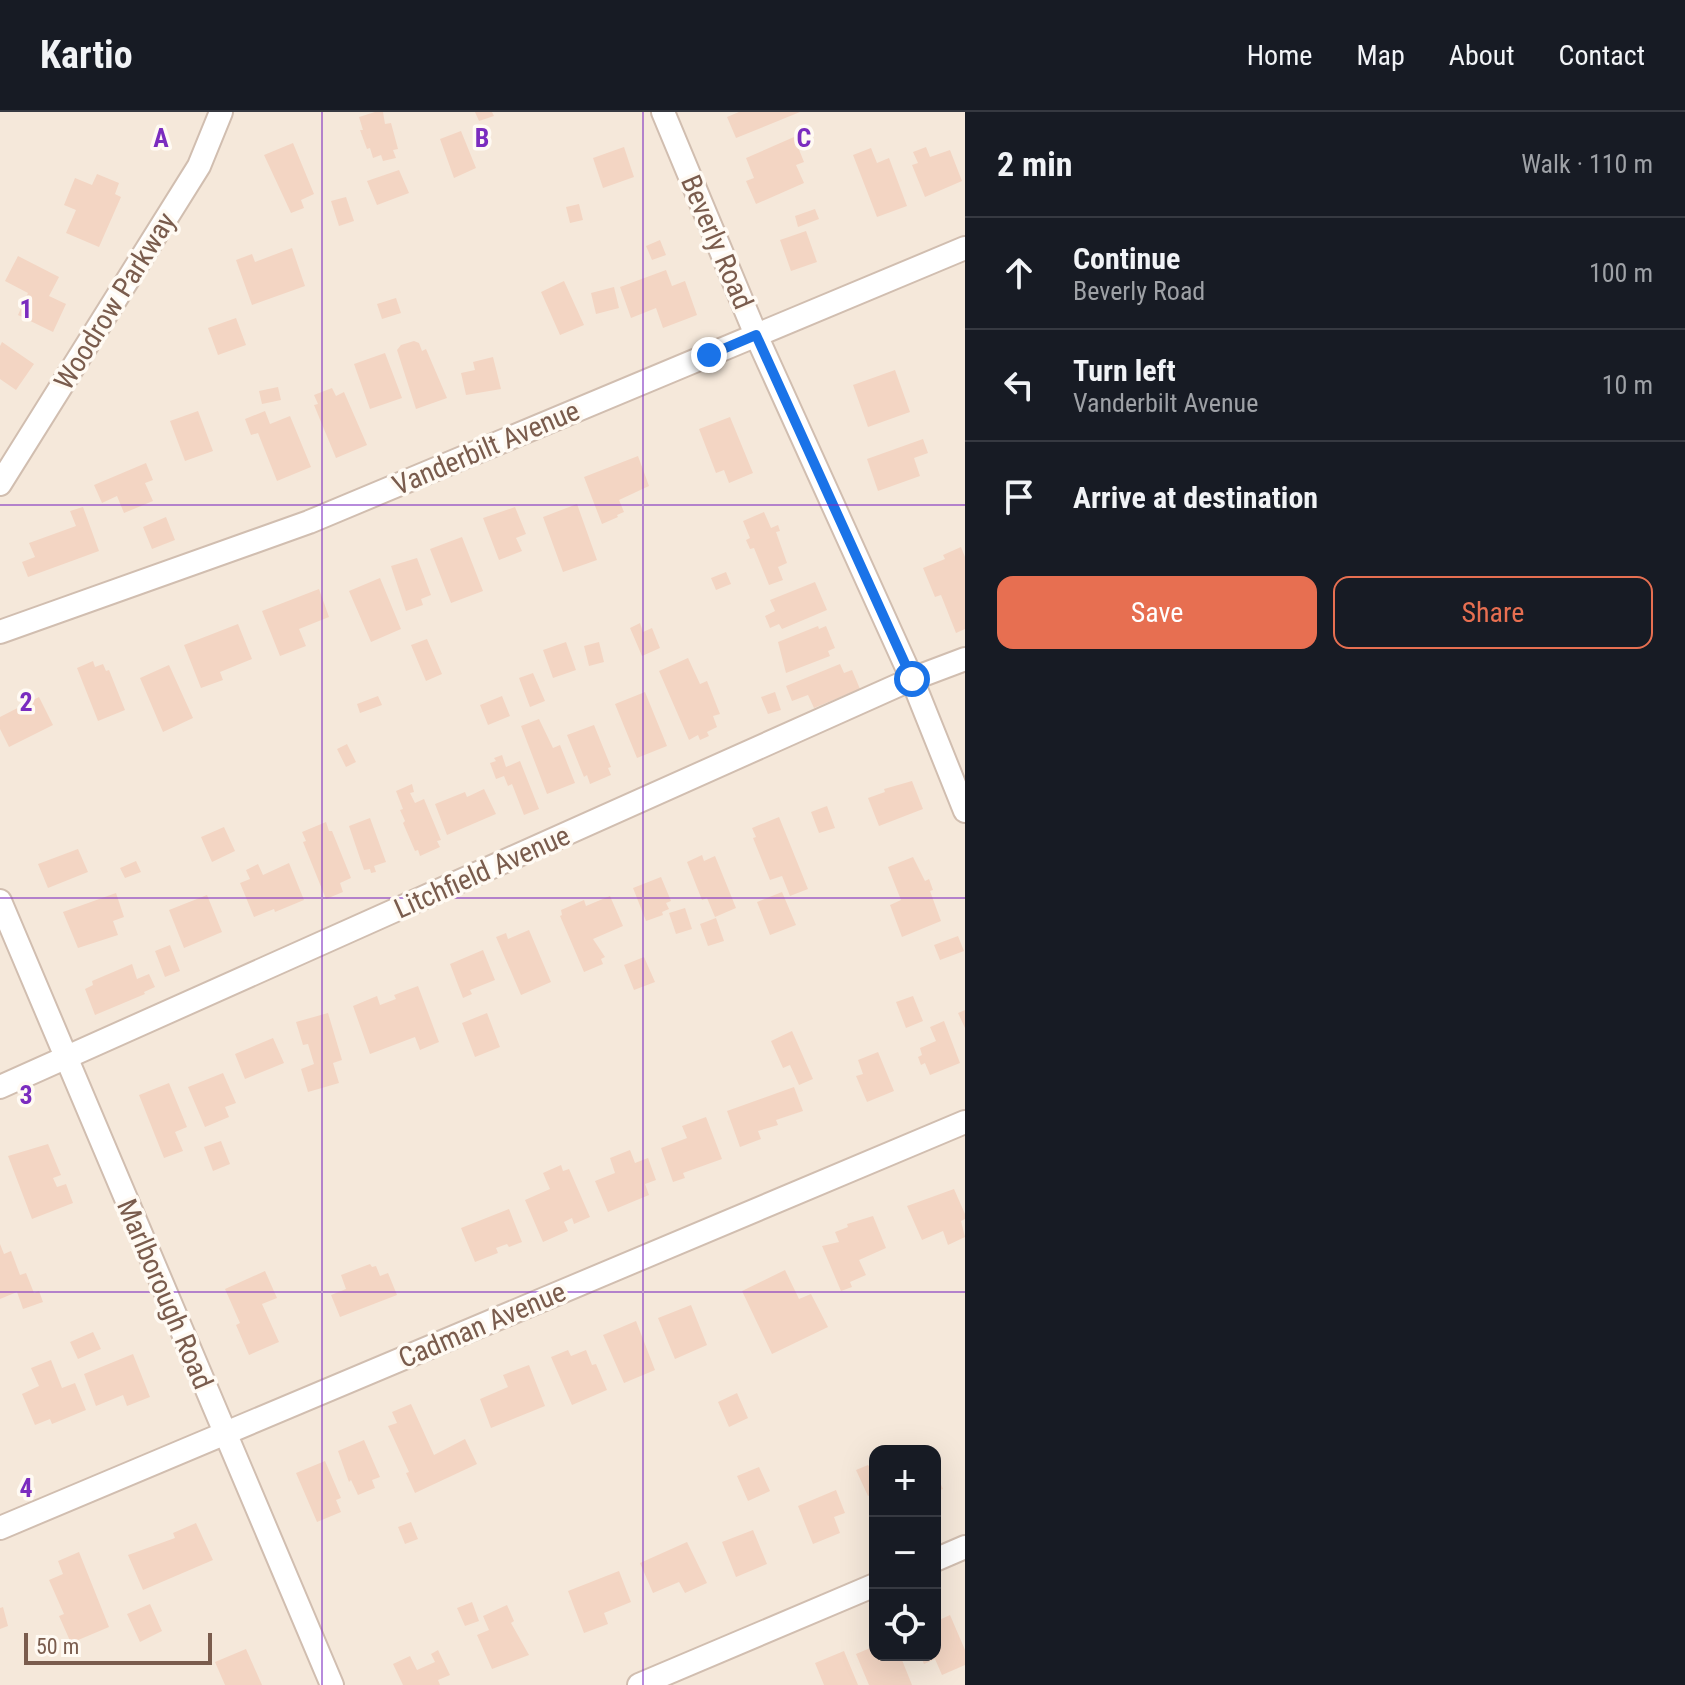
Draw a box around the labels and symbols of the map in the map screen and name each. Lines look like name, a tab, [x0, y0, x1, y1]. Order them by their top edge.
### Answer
text: A	[153, 123, 169, 153]
text: B	[475, 123, 489, 153]
text: C	[797, 123, 812, 153]
street label: Beverly Road	[674, 170, 760, 314]
street label: Woodrow Parkway	[47, 206, 183, 396]
text: 1	[19, 294, 33, 324]
route end	[691, 337, 727, 373]
street label: Vanderbilt Avenue	[388, 394, 584, 502]
route start	[894, 661, 930, 697]
text: 2	[19, 687, 33, 717]
street label: Litchfield Avenue	[389, 819, 575, 925]
text: 3	[19, 1080, 33, 1110]
street label: Marlborough Road	[110, 1194, 220, 1394]
street label: Cadman Avenue	[393, 1275, 571, 1375]
text: 4	[19, 1473, 33, 1503]
scale bar	[24, 1629, 212, 1665]

